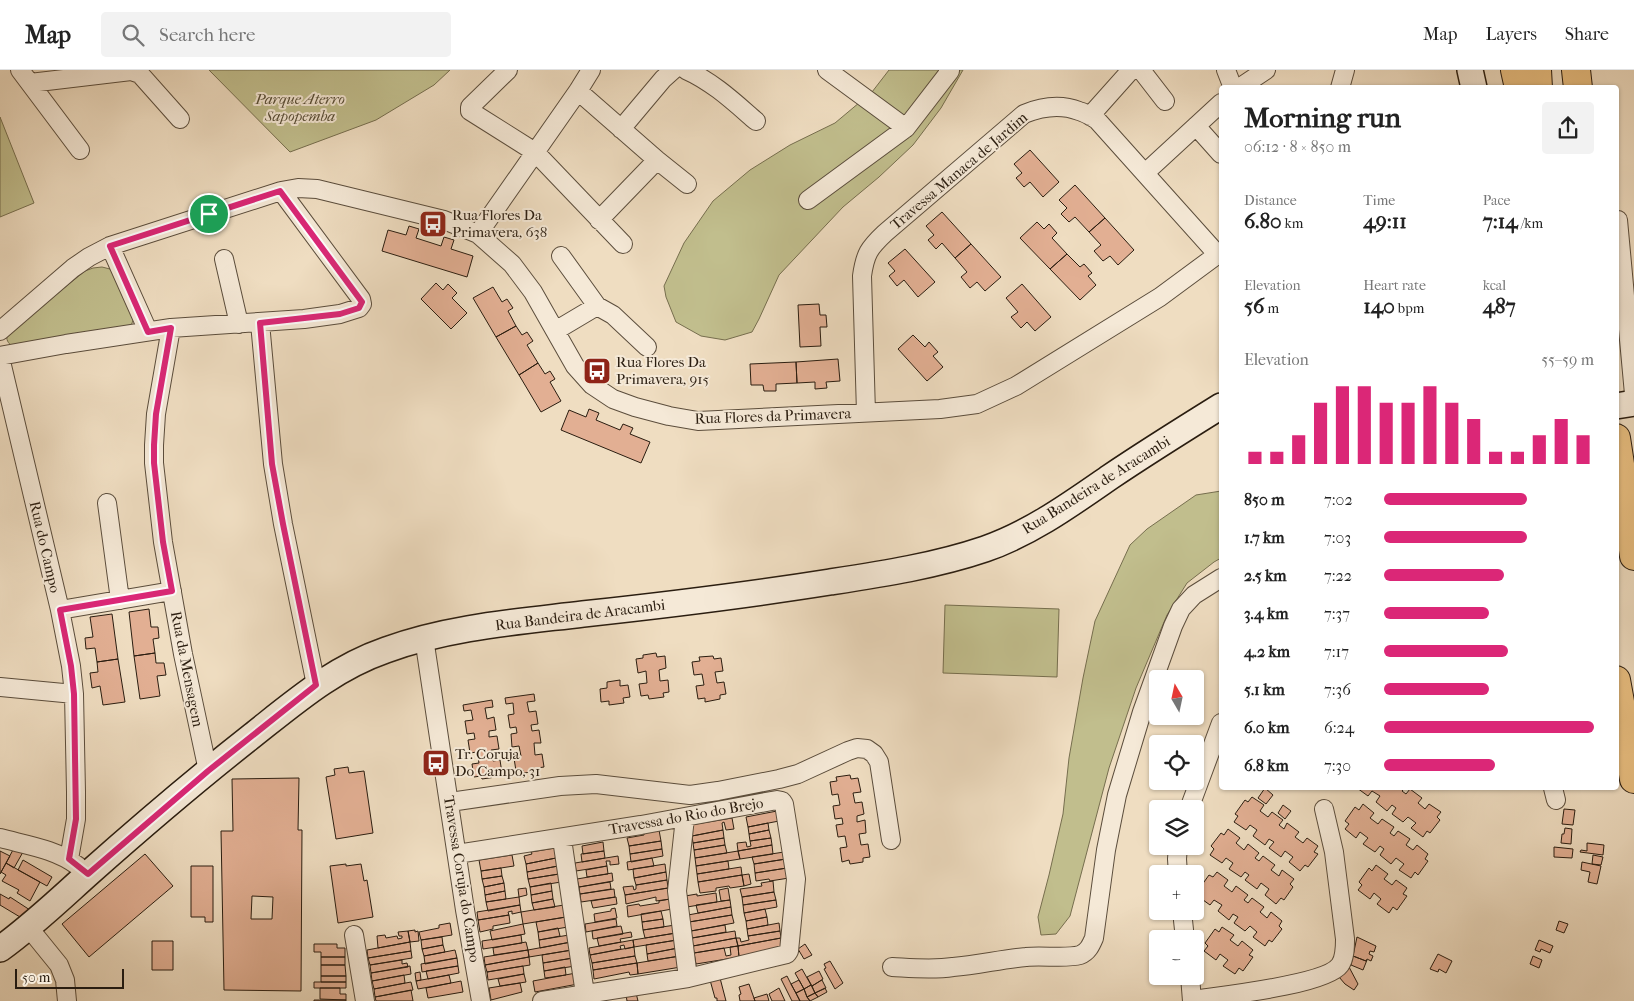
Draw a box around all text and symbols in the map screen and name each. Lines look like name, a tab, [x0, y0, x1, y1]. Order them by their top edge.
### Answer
search box	[101, 12, 451, 57]
text: Map	[25, 21, 71, 49]
icon: search	[119, 21, 147, 49]
text: Search here	[159, 24, 255, 46]
text: Map	[1423, 24, 1457, 45]
text: Layers	[1485, 24, 1537, 45]
text: Share	[1565, 24, 1609, 45]
park label: Parque Aterro Sapopemba	[254, 90, 345, 125]
text: Morning run	[1244, 101, 1401, 134]
button: share	[1542, 102, 1594, 154]
street label: Travessa Manaca de Jardim	[887, 108, 1032, 234]
text: 06:12 · 8 × 850 m	[1244, 137, 1351, 156]
text: Distance	[1244, 192, 1297, 209]
text: Time	[1363, 192, 1395, 209]
text: Pace	[1483, 192, 1511, 209]
pin	[188, 193, 230, 235]
icon: arrive	[195, 200, 223, 228]
place label: Rua Flores Da Primavera, 638	[452, 206, 547, 241]
bus stop icon: Rua Flores Da Primavera, 638	[418, 209, 448, 239]
text: 6.80	[1244, 209, 1282, 233]
text: 49:11	[1363, 209, 1407, 233]
text: 7:14	[1483, 209, 1518, 233]
text: km	[1282, 215, 1303, 232]
text: /km	[1518, 215, 1543, 232]
text: Elevation	[1244, 277, 1301, 294]
text: Heart rate	[1363, 277, 1426, 294]
text: kcal	[1483, 277, 1506, 294]
text: 56	[1244, 294, 1264, 318]
text: 140	[1363, 294, 1395, 318]
text: 487	[1483, 294, 1516, 318]
text: m	[1264, 300, 1279, 317]
text: bpm	[1395, 300, 1424, 317]
text: Elevation	[1244, 350, 1309, 369]
text: 55–59 m	[1541, 350, 1594, 369]
place label: Rua Flores Da Primavera, 915	[616, 353, 709, 388]
bus stop icon: Rua Flores Da Primavera, 915	[582, 356, 612, 386]
street label: Rua Flores da Primavera	[694, 404, 853, 428]
street label: Rua Bandeira de Aracambi	[1019, 432, 1174, 538]
text: 850 m	[1244, 490, 1284, 509]
text: 7:02	[1324, 490, 1353, 509]
street label: Rua do Campo	[26, 499, 64, 595]
text: 1.7 km	[1244, 528, 1285, 547]
text: 7:03	[1324, 528, 1351, 547]
text: 2.5 km	[1244, 566, 1287, 585]
text: 7:22	[1324, 566, 1352, 585]
street label: Rua Bandeira de Aracambi	[494, 596, 667, 634]
text: 3.4 km	[1244, 604, 1288, 623]
text: 7:37	[1324, 604, 1350, 623]
street label: Rua da Mensagem	[167, 610, 207, 729]
text: 4.2 km	[1244, 642, 1290, 661]
text: 7:17	[1324, 642, 1349, 661]
north arrow	[1149, 670, 1204, 725]
map controls	[1149, 670, 1204, 985]
text: 5.1 km	[1244, 680, 1285, 699]
text: 7:36	[1324, 680, 1351, 699]
text: 6.0 km	[1244, 718, 1290, 737]
text: 6:24	[1324, 718, 1354, 737]
button: locate	[1149, 735, 1204, 790]
place label: Tr. Coruja Do Campo, 31	[455, 745, 540, 780]
bus stop icon: Tr. Coruja Do Campo, 31	[421, 748, 451, 778]
text: 6.8 km	[1244, 756, 1289, 775]
text: 7:30	[1324, 756, 1351, 775]
street label: Travessa do Rio do Brejo	[607, 793, 765, 838]
street label: Travessa Coruja do Campo	[440, 794, 484, 964]
button: layers	[1149, 800, 1204, 855]
button: +	[1149, 865, 1204, 920]
button: −	[1149, 930, 1204, 985]
scale bar	[15, 966, 124, 989]
text: 50 m	[22, 969, 50, 986]

